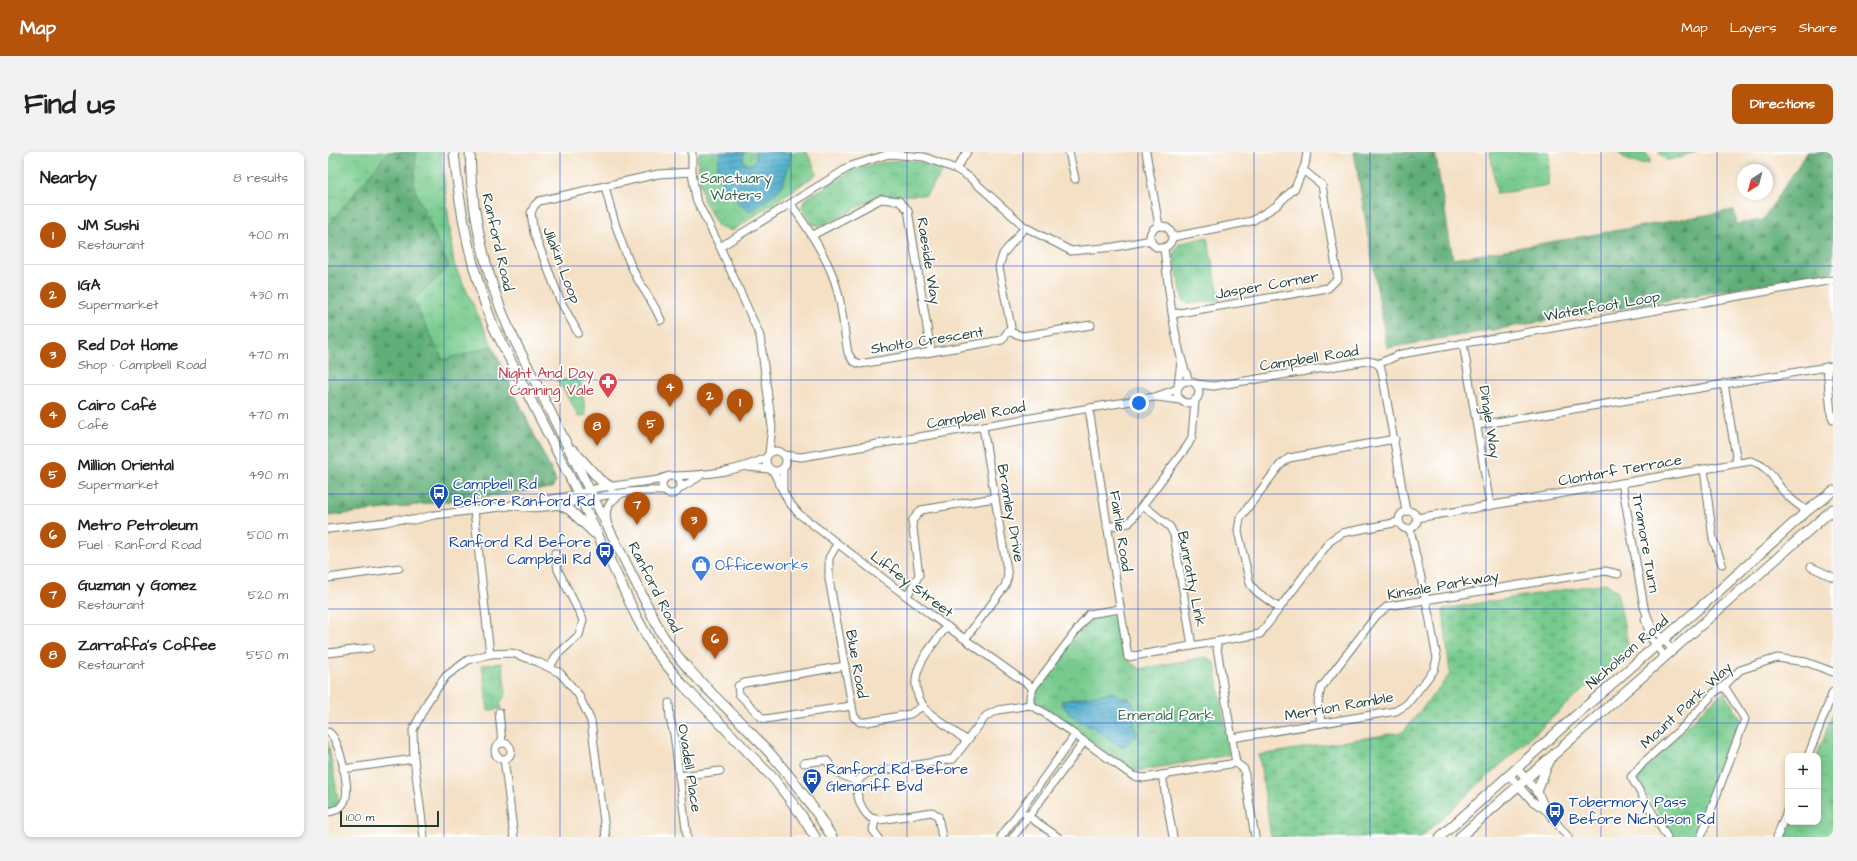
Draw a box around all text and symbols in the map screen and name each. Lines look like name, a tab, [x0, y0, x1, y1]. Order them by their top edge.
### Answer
text: Map	[20, 15, 56, 42]
text: Map	[1681, 18, 1708, 38]
text: Layers	[1730, 18, 1777, 38]
text: Share	[1799, 18, 1837, 38]
button: Directions	[1732, 84, 1833, 124]
text: Find us	[24, 85, 115, 124]
north arrow	[1737, 164, 1773, 200]
text: Nearby	[40, 166, 97, 190]
park label: Sanctuary Waters	[700, 168, 772, 206]
text: 8 results	[233, 169, 288, 187]
street label: Ranford Road	[476, 191, 519, 293]
text: JM Sushi	[78, 215, 139, 236]
street label: Raeside Way	[910, 216, 946, 306]
street label: Jilakin Loop	[537, 224, 586, 307]
text: 1	[52, 226, 54, 244]
text: 400 m	[247, 226, 288, 244]
text: Restaurant	[78, 236, 145, 254]
street label: Jasper Corner	[1214, 266, 1321, 305]
text: IGA	[78, 275, 100, 296]
text: 2	[49, 286, 57, 304]
text: 430 m	[249, 286, 288, 304]
street label: Waterfoot Loop	[1542, 286, 1662, 327]
text: Supermarket	[78, 296, 159, 314]
street label: Sholto Crescent	[869, 321, 985, 360]
text: Red Dot Home	[78, 335, 178, 356]
street label: Campbell Road	[1258, 340, 1360, 377]
text: 3	[50, 346, 56, 364]
text: 470 m	[248, 346, 288, 364]
text: Shop · Campbell Road	[78, 356, 206, 374]
place label: Night And Day Canning Vale	[499, 363, 594, 402]
pharmacy icon: Night And Day Canning Vale	[597, 371, 619, 399]
pin: 4	[657, 374, 683, 407]
pin: 2	[697, 383, 723, 416]
street label: Dingle Way	[1472, 384, 1506, 460]
pin: 1	[727, 389, 753, 422]
your location	[1129, 393, 1149, 413]
text: Cairo Café	[78, 395, 157, 416]
street label: Campbell Road	[925, 396, 1027, 435]
text: 4	[49, 406, 57, 424]
text: 470 m	[248, 406, 288, 424]
pin: 5	[638, 411, 664, 444]
pin: 8	[584, 413, 610, 446]
text: Café	[78, 416, 109, 434]
street label: Clontarf Terrace	[1557, 449, 1683, 492]
text: Million Oriental	[78, 455, 174, 476]
street label: Bramley Drive	[991, 462, 1029, 564]
text: 5	[48, 466, 58, 484]
text: 490 m	[248, 466, 288, 484]
place label: Campbell Rd Before Ranford Rd	[453, 474, 595, 512]
text: Supermarket	[78, 476, 159, 494]
bus stop icon: Campbell Rd Before Ranford Rd	[428, 482, 450, 510]
street label: Fairlie Road	[1104, 489, 1137, 573]
pin: 7	[624, 492, 650, 525]
street label: Tramore Turn	[1626, 492, 1665, 595]
pin: 3	[681, 507, 707, 540]
text: Metro Petroleum	[78, 515, 198, 536]
text: 6	[49, 526, 57, 544]
text: 500 m	[247, 526, 288, 544]
street label: Bunratty Link	[1171, 529, 1211, 629]
place label: Ranford Rd Before Campbell Rd	[449, 532, 591, 570]
text: Fuel · Ranford Road	[78, 536, 201, 554]
street label: Ranford Road	[623, 538, 687, 637]
bus stop icon: Ranford Rd Before Campbell Rd	[594, 540, 616, 568]
street label: Liffey Street	[865, 546, 958, 623]
shop icon: Officeworks	[690, 554, 712, 582]
place label: Officeworks	[715, 555, 809, 576]
street label: Kinsale Parkway	[1386, 565, 1501, 607]
text: Guzman y Gomez	[78, 575, 197, 596]
text: 7	[49, 586, 57, 604]
text: 520 m	[248, 586, 288, 604]
text: Restaurant	[78, 596, 145, 614]
street label: Nicholson Road	[1581, 610, 1673, 694]
pin: 6	[702, 626, 728, 659]
street label: Blue Road	[840, 628, 873, 700]
text: Zarraffa's Coffee	[78, 635, 216, 656]
text: 8	[49, 646, 57, 664]
text: 550 m	[246, 646, 288, 664]
text: Restaurant	[78, 656, 145, 674]
street label: Mount Park Way	[1636, 657, 1738, 754]
street label: Merrion Ramble	[1283, 687, 1395, 726]
park label: Emerald Park	[1118, 705, 1214, 726]
street label: Ovadell Place	[672, 722, 707, 814]
map controls	[1785, 753, 1821, 825]
button: +	[1785, 753, 1821, 789]
place label: Ranford Rd Before Glenariff Bvd	[826, 759, 968, 797]
bus stop icon: Ranford Rd Before Glenariff Bvd	[801, 767, 823, 795]
button: −	[1785, 789, 1821, 825]
place label: Tobermory Pass Before Nicholson Rd	[1569, 792, 1715, 830]
bus stop icon: Tobermory Pass Before Nicholson Rd	[1544, 800, 1566, 828]
scale bar	[340, 809, 439, 828]
text: 100 m	[346, 810, 374, 825]

